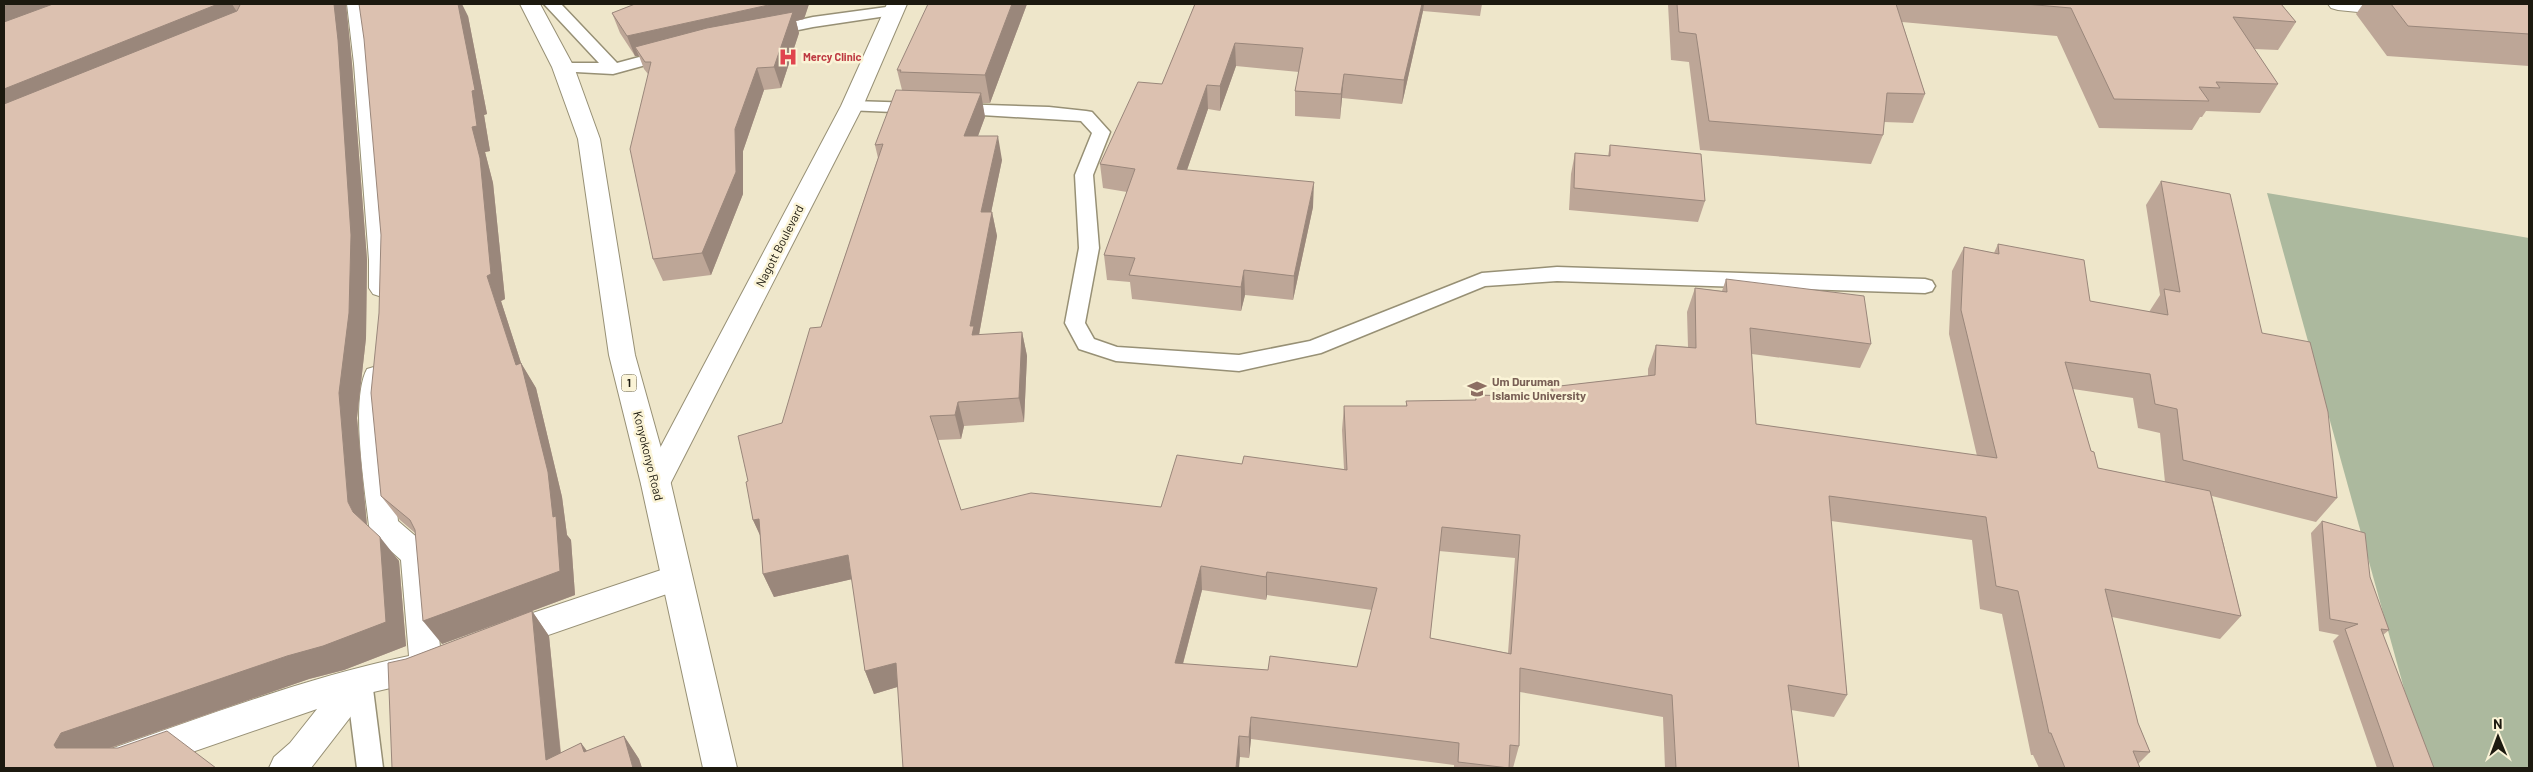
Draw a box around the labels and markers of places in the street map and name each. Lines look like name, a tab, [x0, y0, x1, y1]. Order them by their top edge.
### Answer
hospital icon: Mercy Clinic	[777, 46, 799, 68]
place label: Mercy Clinic	[803, 50, 861, 63]
place label: Um Duruman Islamic University	[1492, 374, 1586, 402]
school or university icon: Um Duruman Islamic University	[1466, 378, 1488, 400]

